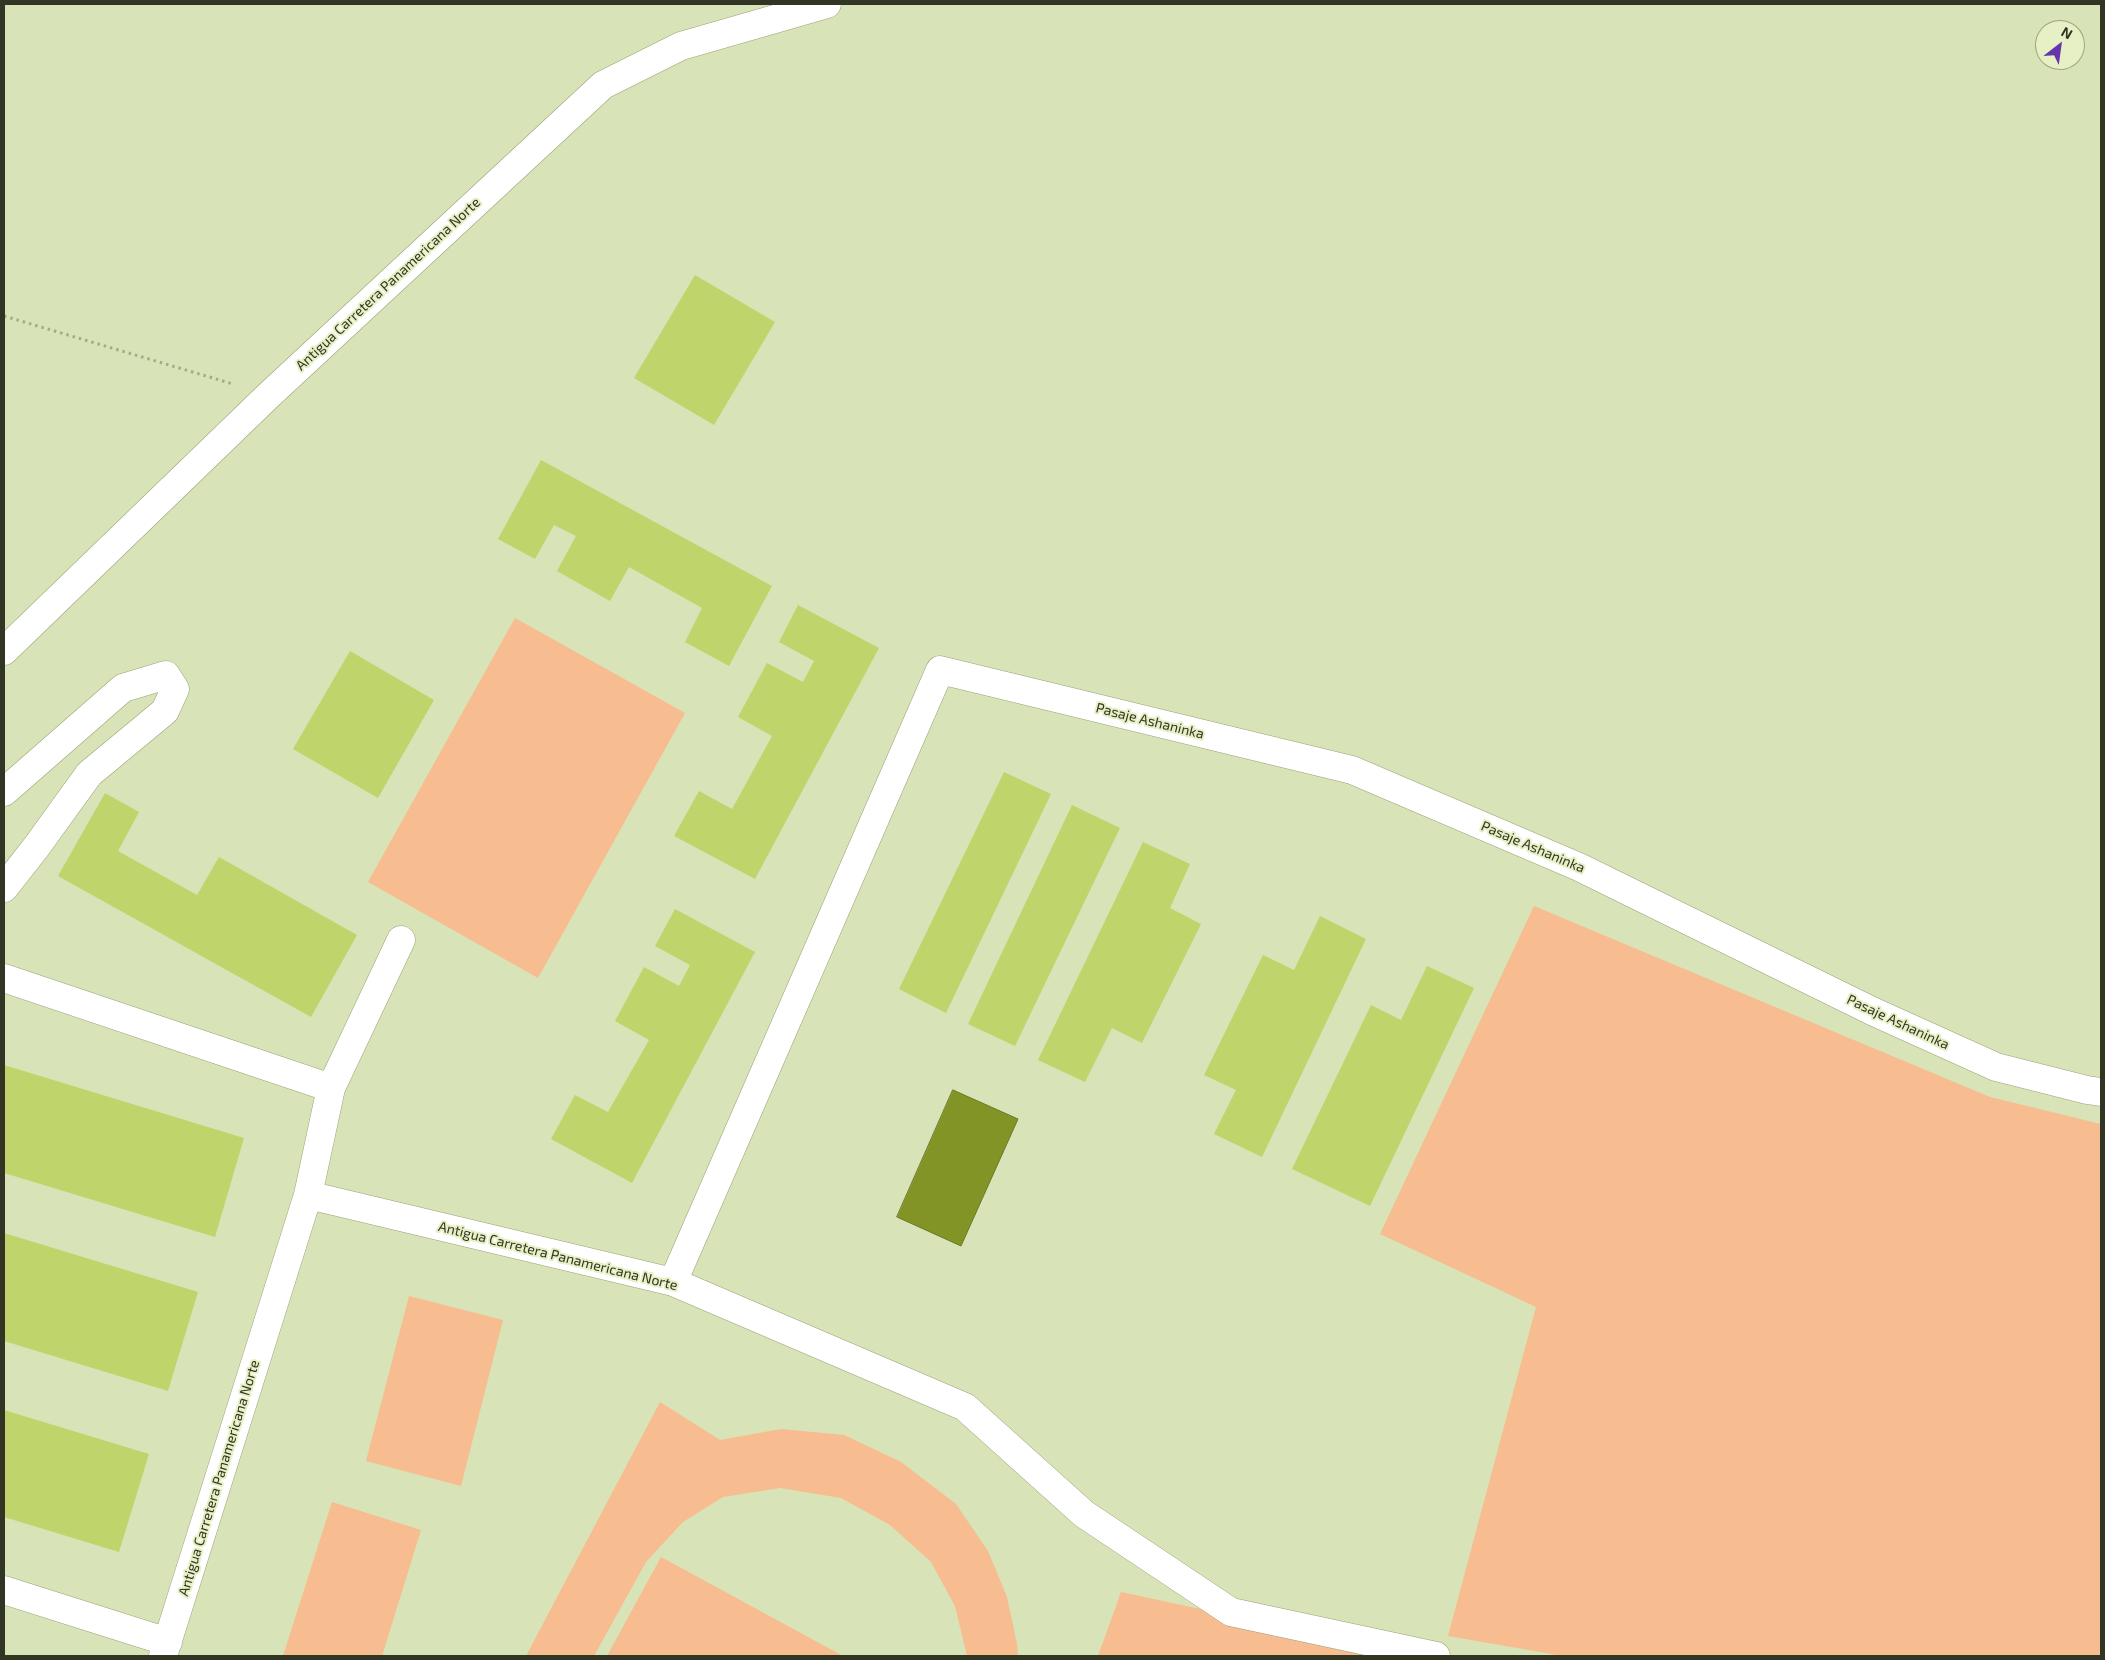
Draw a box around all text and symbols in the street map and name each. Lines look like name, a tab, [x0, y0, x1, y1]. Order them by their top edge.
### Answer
north arrow	[2035, 20, 2085, 70]
text: N	[2059, 23, 2076, 42]
street label: Antigua Carretera Panamericana Norte	[292, 194, 484, 374]
street label: Pasaje Ashaninka	[1094, 699, 1206, 743]
street label: Pasaje Ashaninka	[1479, 818, 1587, 876]
street label: Pasaje Ashaninka	[1844, 991, 1952, 1053]
street label: Antigua Carretera Panamericana Norte	[437, 1218, 679, 1294]
street label: Antigua Carretera Panamericana Norte	[175, 1358, 263, 1598]

